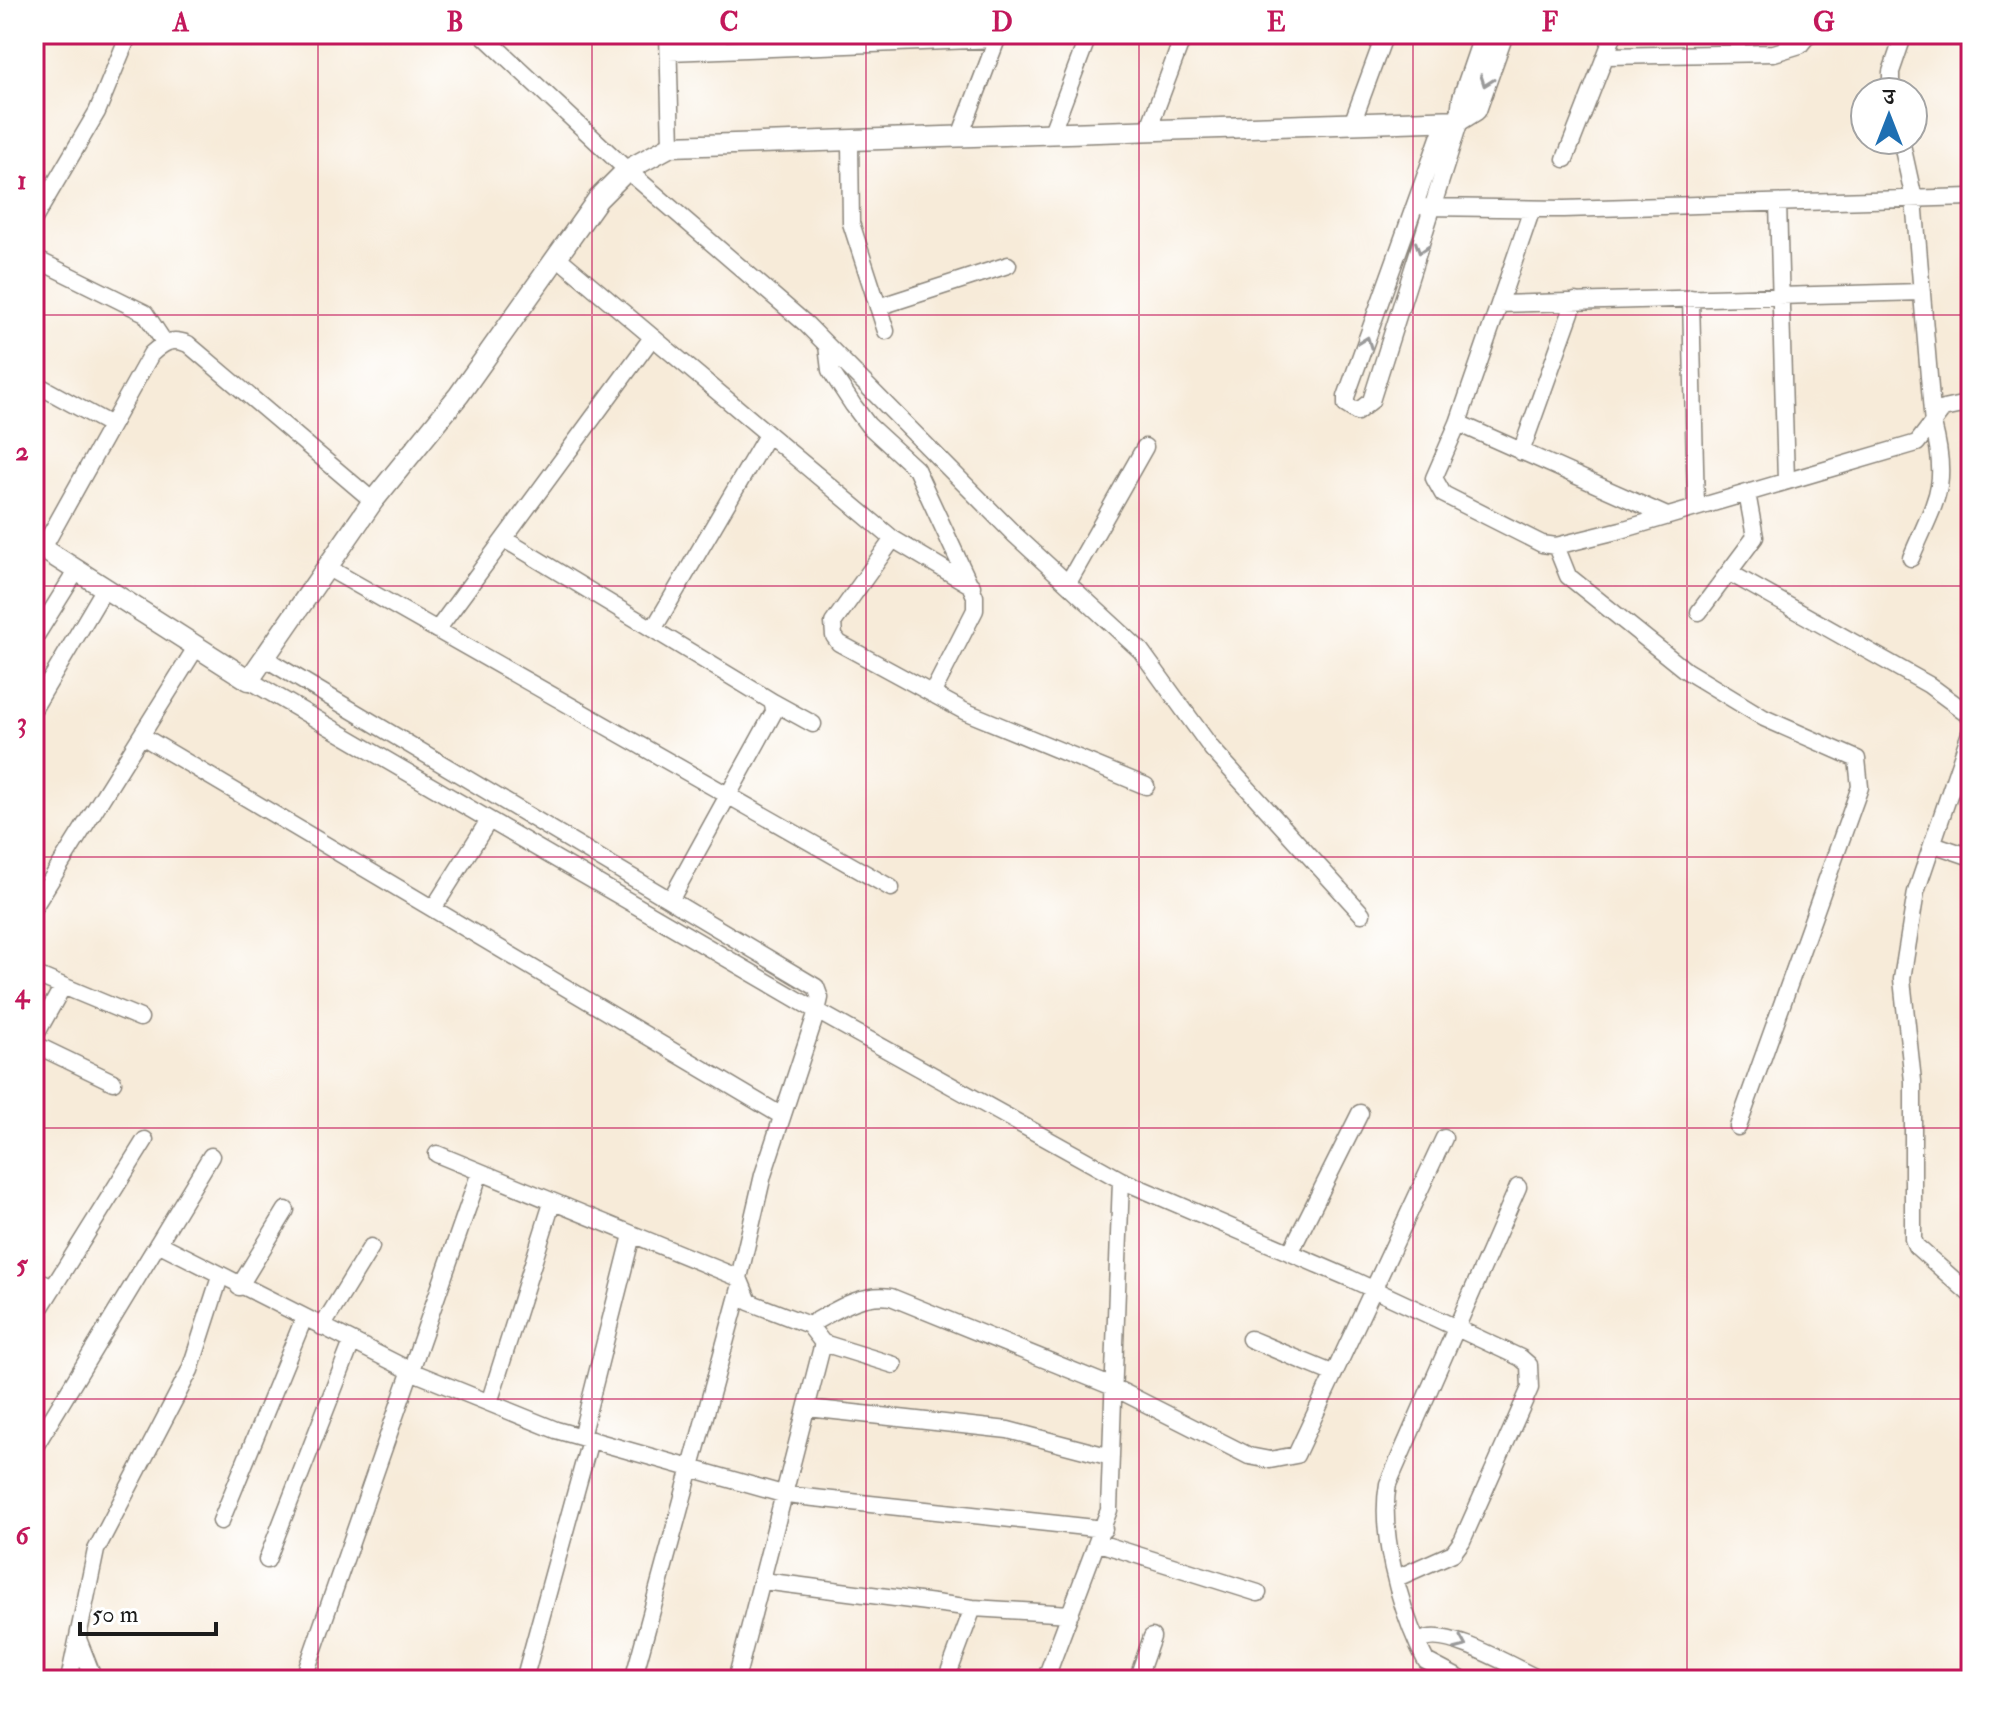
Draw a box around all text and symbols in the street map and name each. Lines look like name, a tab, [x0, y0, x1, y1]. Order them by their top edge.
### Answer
text: A	[172, 7, 190, 39]
text: B	[446, 7, 464, 39]
text: C	[719, 7, 739, 39]
text: D	[991, 7, 1013, 39]
text: E	[1267, 7, 1286, 39]
text: F	[1542, 7, 1559, 39]
text: G	[1813, 7, 1835, 39]
one-way arrow	[1480, 73, 1496, 87]
north arrow	[1849, 76, 1929, 156]
text: उ	[1881, 83, 1896, 111]
text: 1	[17, 165, 27, 197]
one-way arrow	[1414, 240, 1430, 254]
one-way arrow	[1356, 336, 1372, 350]
text: 2	[15, 436, 29, 468]
text: 3	[17, 707, 27, 739]
text: 4	[14, 978, 31, 1010]
text: 5	[16, 1249, 28, 1281]
text: 6	[15, 1520, 30, 1552]
scale bar	[80, 1586, 216, 1636]
text: 50 m	[92, 1599, 139, 1630]
one-way arrow	[1453, 1635, 1467, 1651]

